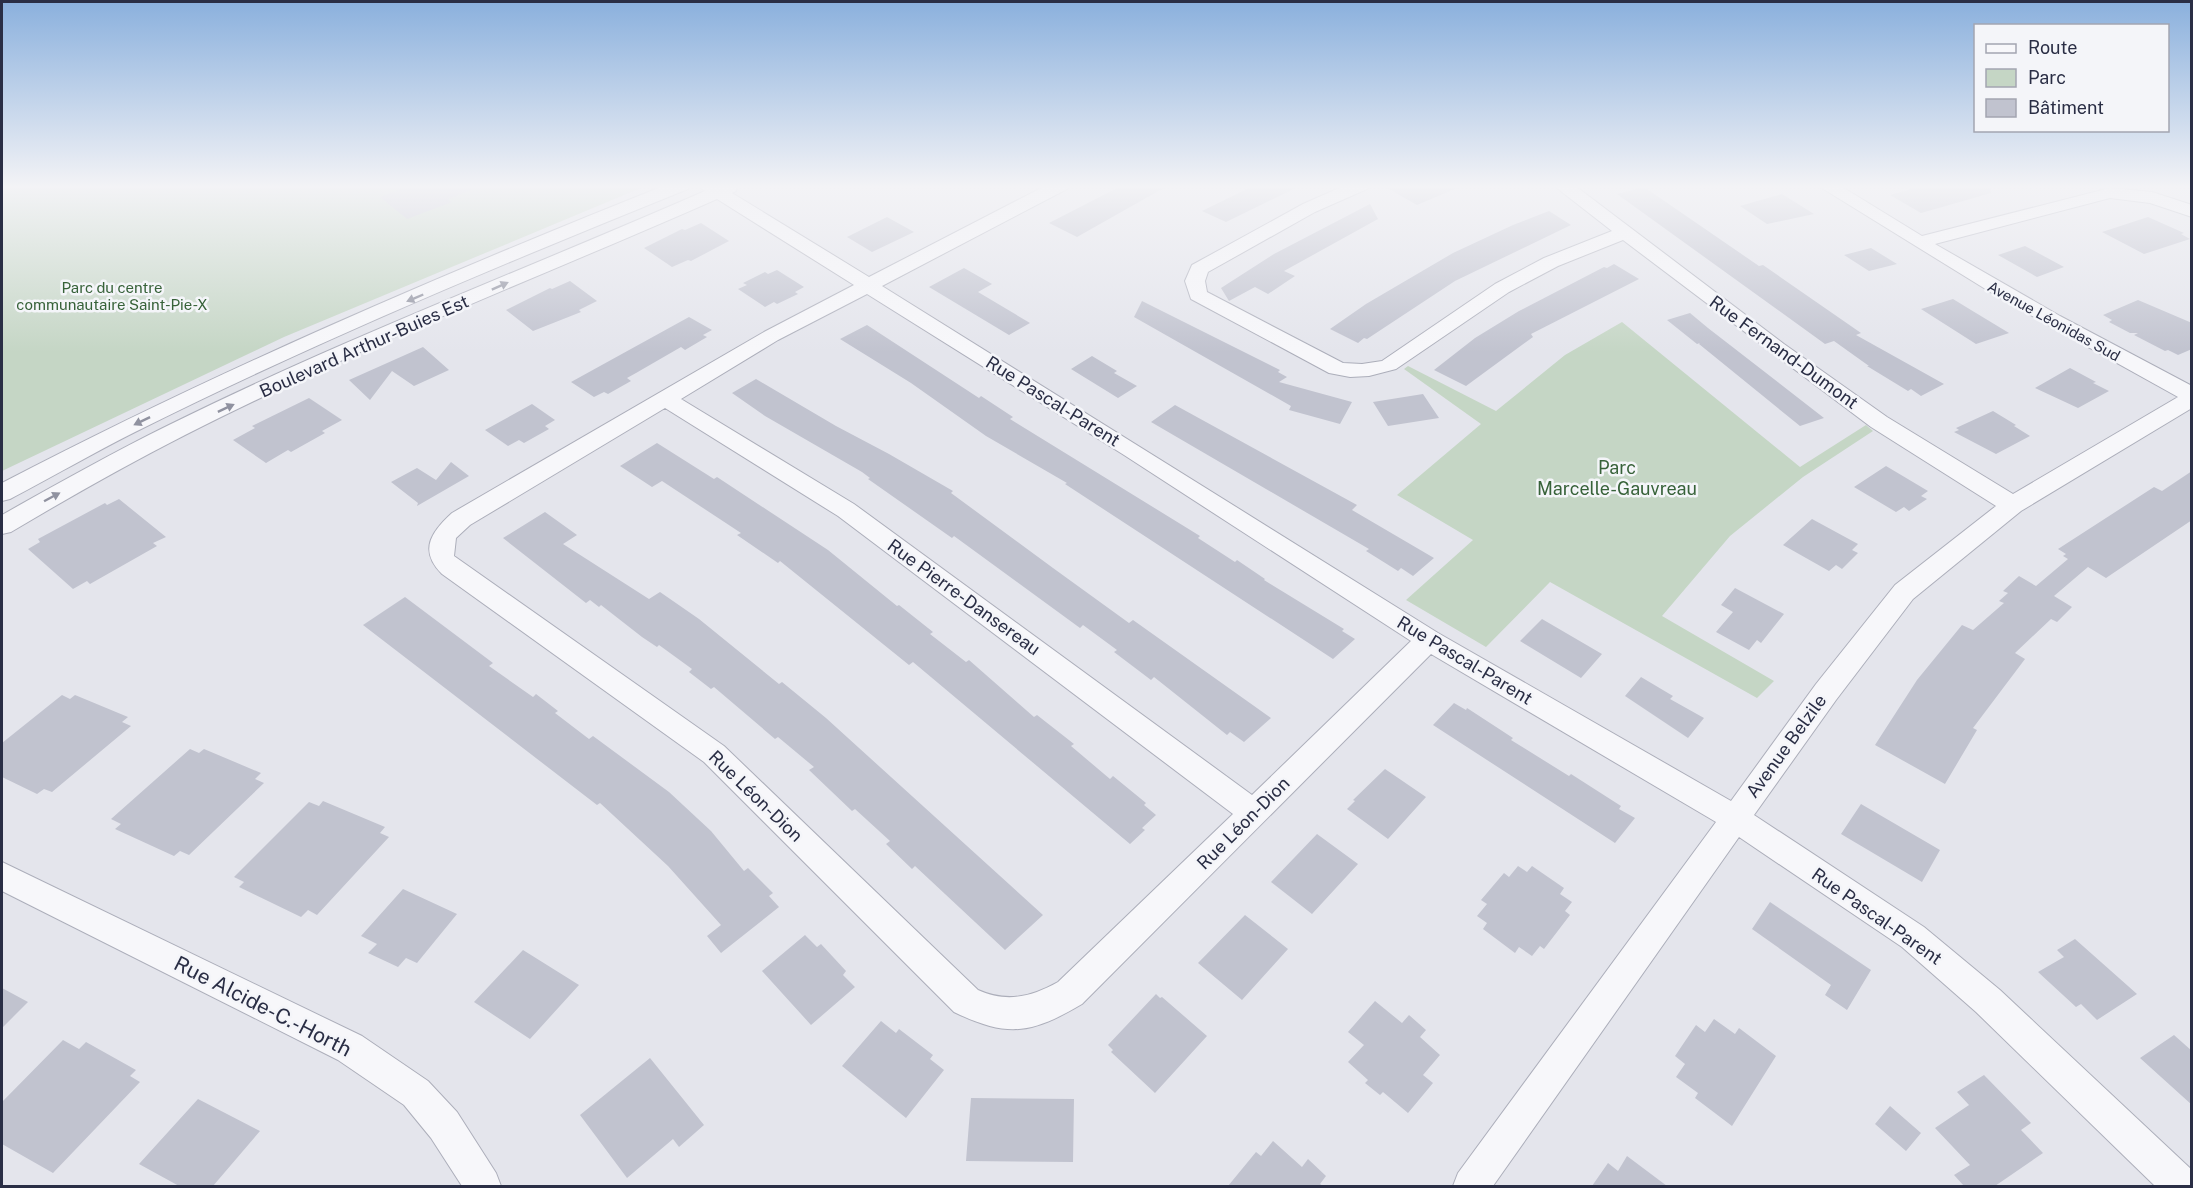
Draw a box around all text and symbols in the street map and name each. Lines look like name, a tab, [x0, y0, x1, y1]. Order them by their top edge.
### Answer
legend	[1974, 24, 2169, 132]
text: Route	[2028, 37, 2077, 58]
text: Parc	[2028, 67, 2066, 88]
text: Bâtiment	[2028, 97, 2104, 118]
street label: Avenue Léonidas Sud	[1985, 277, 2123, 365]
park label: Parc du centre communautaire Saint-Pie-X	[16, 279, 208, 313]
one-way arrow	[491, 281, 509, 290]
street label: Boulevard Arthur-Buies Est	[256, 290, 472, 402]
street label: Rue Fernand-Dumont	[1706, 291, 1862, 413]
one-way arrow	[406, 293, 424, 303]
street label: Rue Pascal-Parent	[982, 351, 1124, 451]
one-way arrow	[217, 404, 234, 413]
one-way arrow	[133, 416, 150, 425]
park label: Parc Marcelle-Gauvreau	[1537, 457, 1697, 499]
one-way arrow	[44, 492, 61, 501]
street label: Rue Pierre-Dansereau	[884, 535, 1044, 659]
street label: Rue Pascal-Parent	[1394, 611, 1536, 709]
street label: Avenue Belzile	[1742, 690, 1830, 802]
street label: Rue Léon-Dion	[705, 746, 807, 846]
street label: Rue Léon-Dion	[1192, 772, 1294, 874]
street label: Rue Pascal-Parent	[1808, 863, 1946, 969]
street label: Rue Alcide-C.-Horth	[170, 950, 356, 1062]

